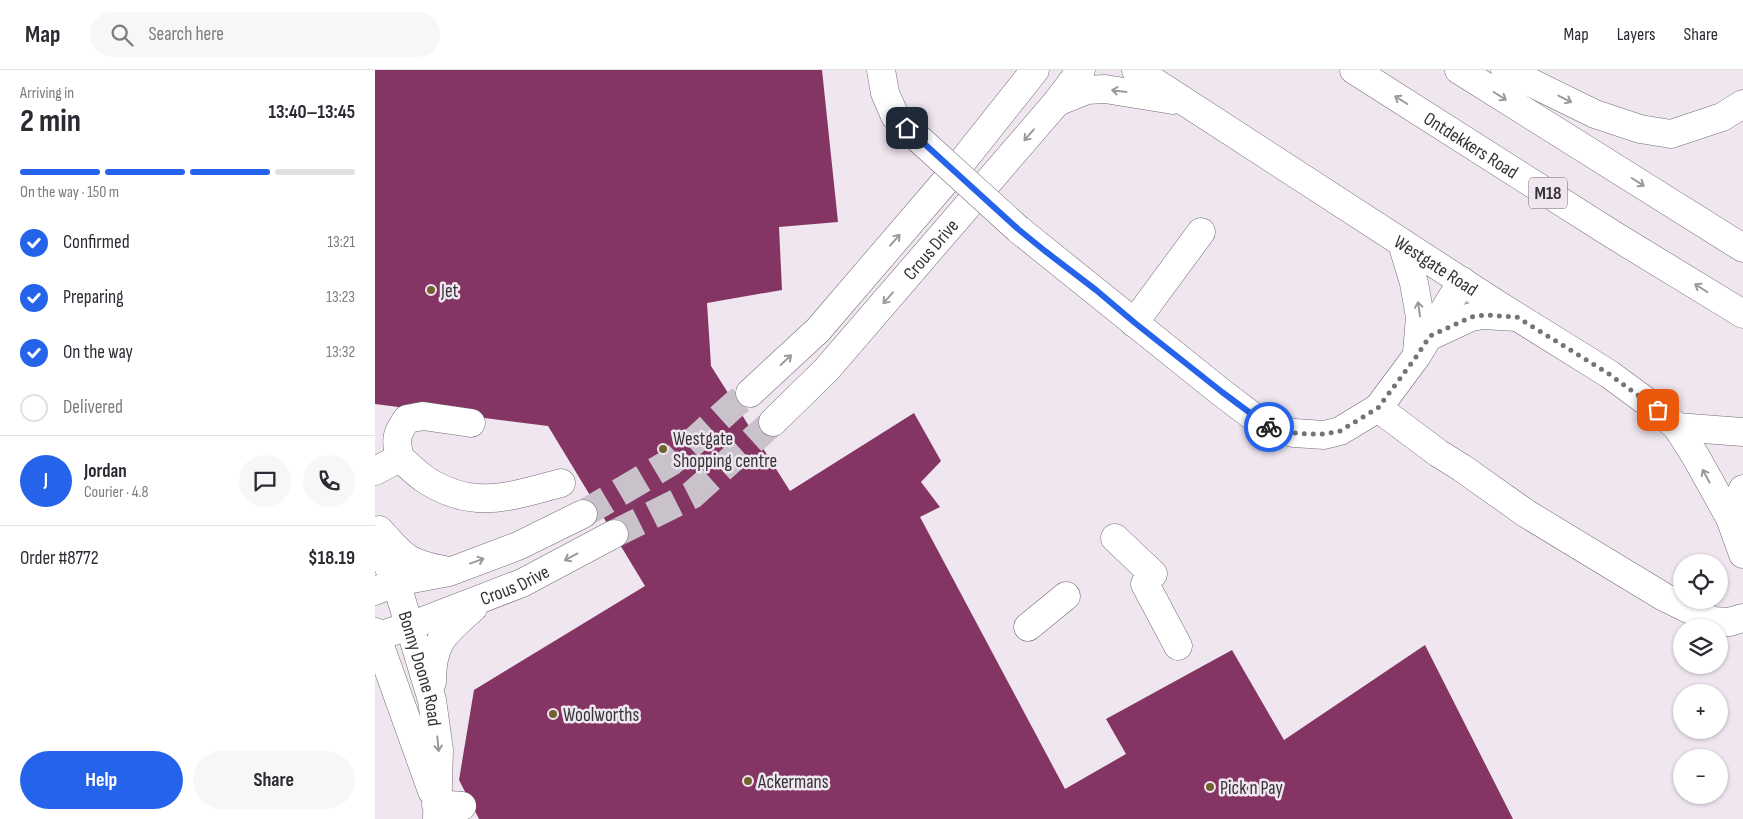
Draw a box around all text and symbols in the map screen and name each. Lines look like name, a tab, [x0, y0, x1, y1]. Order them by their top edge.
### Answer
search box	[90, 12, 440, 57]
text: Map	[25, 20, 60, 49]
icon: search	[108, 21, 136, 49]
text: Search here	[148, 23, 224, 46]
text: Map	[1564, 24, 1589, 45]
text: Layers	[1617, 24, 1656, 45]
text: Share	[1684, 24, 1718, 45]
text: Arriving in	[20, 84, 74, 103]
one-way arrow	[1112, 86, 1128, 96]
one-way arrow	[1493, 91, 1507, 101]
one-way arrow	[1394, 94, 1408, 104]
one-way arrow	[1557, 94, 1572, 104]
text: 13:40–13:45	[269, 101, 355, 124]
text: 2 min	[20, 102, 81, 141]
pin	[886, 107, 928, 149]
street label: Ontdekkers Road	[1419, 107, 1522, 184]
icon: home	[893, 114, 921, 142]
one-way arrow	[1023, 129, 1034, 142]
road number: M18	[1529, 178, 1567, 208]
one-way arrow	[1630, 178, 1644, 188]
text: On the way · 150 m	[20, 183, 119, 202]
street label: Crous Drive	[899, 215, 964, 285]
icon: check	[20, 229, 48, 257]
text: Confirmed	[63, 231, 130, 254]
street label: Westgate Road	[1389, 231, 1482, 302]
text: 13:21	[327, 233, 355, 252]
one-way arrow	[890, 233, 901, 246]
place label: Jet	[440, 280, 458, 303]
one-way arrow	[1695, 283, 1709, 293]
icon: check	[20, 284, 48, 312]
marker: Jet	[425, 284, 437, 296]
text: Preparing	[63, 286, 124, 309]
text: 13:23	[326, 288, 355, 307]
one-way arrow	[883, 291, 894, 304]
one-way arrow	[1413, 301, 1423, 317]
icon: check	[20, 339, 48, 367]
text: On the way	[63, 341, 133, 364]
text: 13:32	[326, 343, 355, 362]
one-way arrow	[780, 354, 793, 366]
pin	[1637, 389, 1679, 431]
text: Delivered	[63, 396, 123, 419]
icon: bag	[1644, 396, 1672, 424]
courier	[1244, 402, 1294, 452]
icon: bike	[1255, 413, 1283, 441]
place label: Westgate Shopping centre	[673, 428, 777, 473]
marker: Westgate Shopping centre	[657, 443, 669, 455]
button: chat	[239, 455, 291, 507]
button: phone	[303, 455, 355, 507]
text: Jordan	[84, 460, 127, 483]
text: J	[44, 469, 48, 492]
one-way arrow	[1701, 469, 1711, 483]
text: Courier · 4.8	[84, 483, 148, 502]
text: Order #8772	[20, 547, 99, 570]
text: $18.19	[308, 547, 355, 570]
one-way arrow	[563, 552, 578, 562]
map controls	[1673, 554, 1728, 804]
button: locate	[1673, 554, 1728, 609]
one-way arrow	[469, 556, 484, 565]
street label: Crous Drive	[477, 561, 554, 611]
street label: Bonny Doone Road	[393, 609, 446, 728]
button: layers	[1673, 619, 1728, 674]
button: +	[1673, 684, 1728, 739]
place label: Woolworths	[563, 704, 639, 727]
marker: Woolworths	[547, 708, 559, 720]
one-way arrow	[433, 736, 443, 752]
button: −	[1673, 749, 1728, 804]
button: Help	[20, 751, 183, 809]
button: Share	[193, 751, 355, 809]
place label: Ackermans	[757, 771, 829, 794]
marker: Ackermans	[742, 775, 754, 787]
place label: Pick n Pay	[1220, 777, 1284, 800]
marker: Pick n Pay	[1204, 781, 1216, 793]

